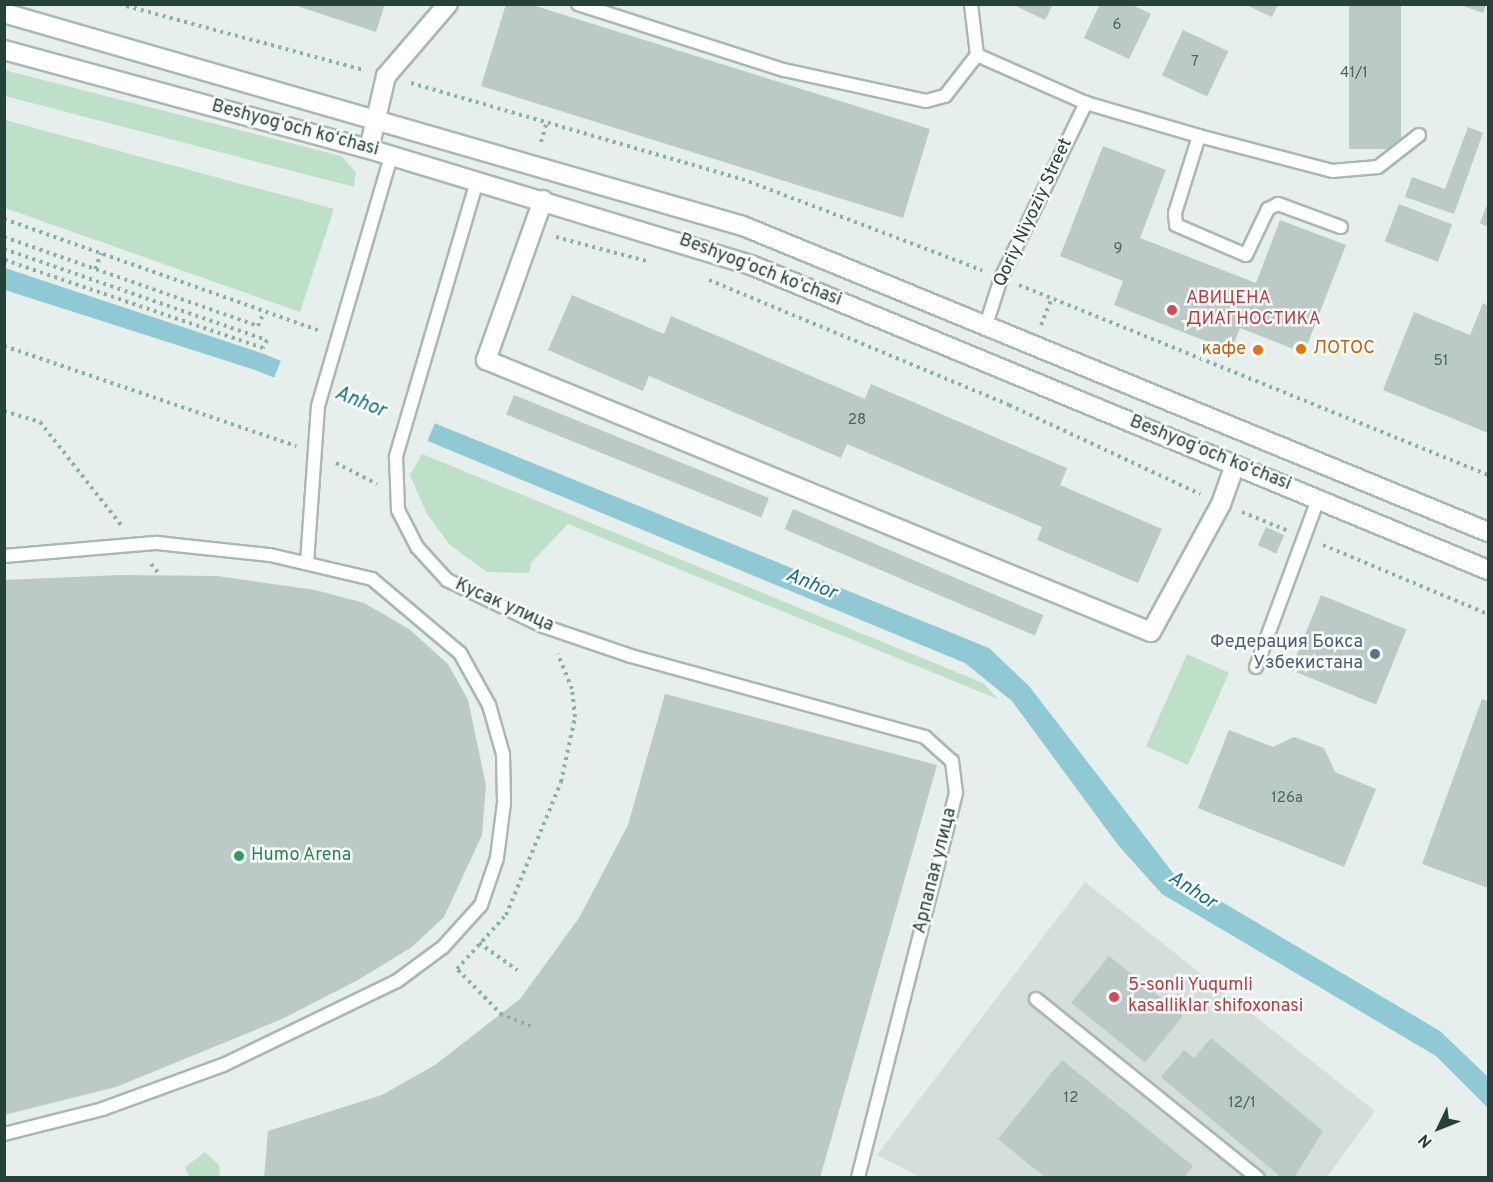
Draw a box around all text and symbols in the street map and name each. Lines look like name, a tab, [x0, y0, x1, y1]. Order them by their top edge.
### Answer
house number: 6	[1113, 17, 1121, 35]
house number: 7	[1191, 54, 1199, 72]
house number: 41/1	[1340, 65, 1368, 83]
street label: Beshyogʻoch koʻchasi	[209, 96, 381, 162]
street label: Qoriy Niyoziy Street	[990, 135, 1078, 291]
street label: Beshyogʻoch koʻchasi	[676, 230, 844, 312]
house number: 9	[1114, 241, 1122, 259]
place label: АВИЦЕНА ДИАГНОСТИКА	[1186, 289, 1321, 332]
marker: АВИЦЕНА ДИАГНОСТИКА	[1163, 301, 1181, 319]
place label: ЛОТОС	[1313, 338, 1375, 360]
place label: кафе	[1201, 339, 1246, 361]
marker: ЛОТОС	[1294, 342, 1308, 356]
marker: кафе	[1251, 343, 1265, 357]
house number: 51	[1434, 353, 1448, 371]
water label: Anhor	[331, 382, 389, 424]
house number: 28	[848, 412, 866, 430]
street label: Beshyogʻoch koʻchasi	[1126, 412, 1294, 496]
water label: Anhor	[782, 564, 840, 606]
street label: Кусак улица	[451, 575, 557, 637]
place label: Федерация Бокса Узбекистана	[1210, 633, 1363, 676]
marker: Федерация Бокса Узбекистана	[1368, 647, 1382, 661]
house number: 126a	[1271, 790, 1303, 808]
street label: Арпапая улица	[910, 806, 962, 936]
place label: Humo Arena	[251, 845, 352, 867]
marker: Humo Arena	[232, 849, 246, 863]
water label: Anhor	[1163, 867, 1221, 915]
place label: 5-sonli Yuqumli kasalliklar shifoxonasi	[1128, 976, 1303, 1018]
marker: 5-sonli Yuqumli kasalliklar shifoxonasi	[1105, 988, 1123, 1006]
house number: 12	[1064, 1090, 1078, 1108]
house number: 12/1	[1228, 1095, 1256, 1113]
north arrow	[1409, 1098, 1469, 1158]
text: N	[1415, 1129, 1437, 1151]

